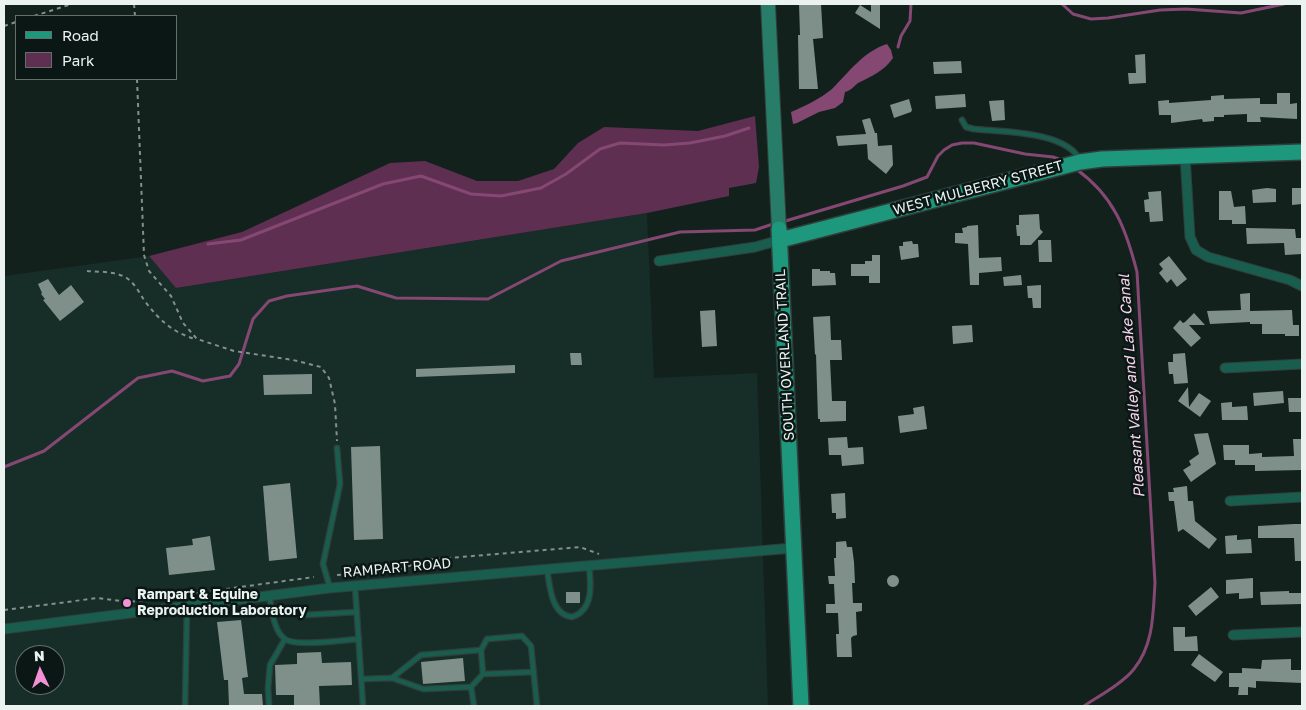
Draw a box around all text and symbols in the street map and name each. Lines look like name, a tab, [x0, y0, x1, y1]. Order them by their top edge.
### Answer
legend	[15, 15, 178, 80]
text: Road	[62, 26, 99, 44]
text: Park	[62, 51, 94, 69]
street label: WEST MULBERRY STREET	[891, 157, 1065, 219]
street label: SOUTH OVERLAND TRAIL	[772, 269, 798, 441]
water label: Pleasant Valley and Lake Canal	[1115, 274, 1149, 498]
street label: RAMPART ROAD	[342, 555, 452, 581]
place label: Rampart & Equine Reproduction Laboratory	[137, 587, 307, 620]
marker: Rampart & Equine Reproduction Laboratory	[121, 597, 133, 609]
north arrow	[15, 645, 65, 695]
text: N	[33, 647, 45, 664]

